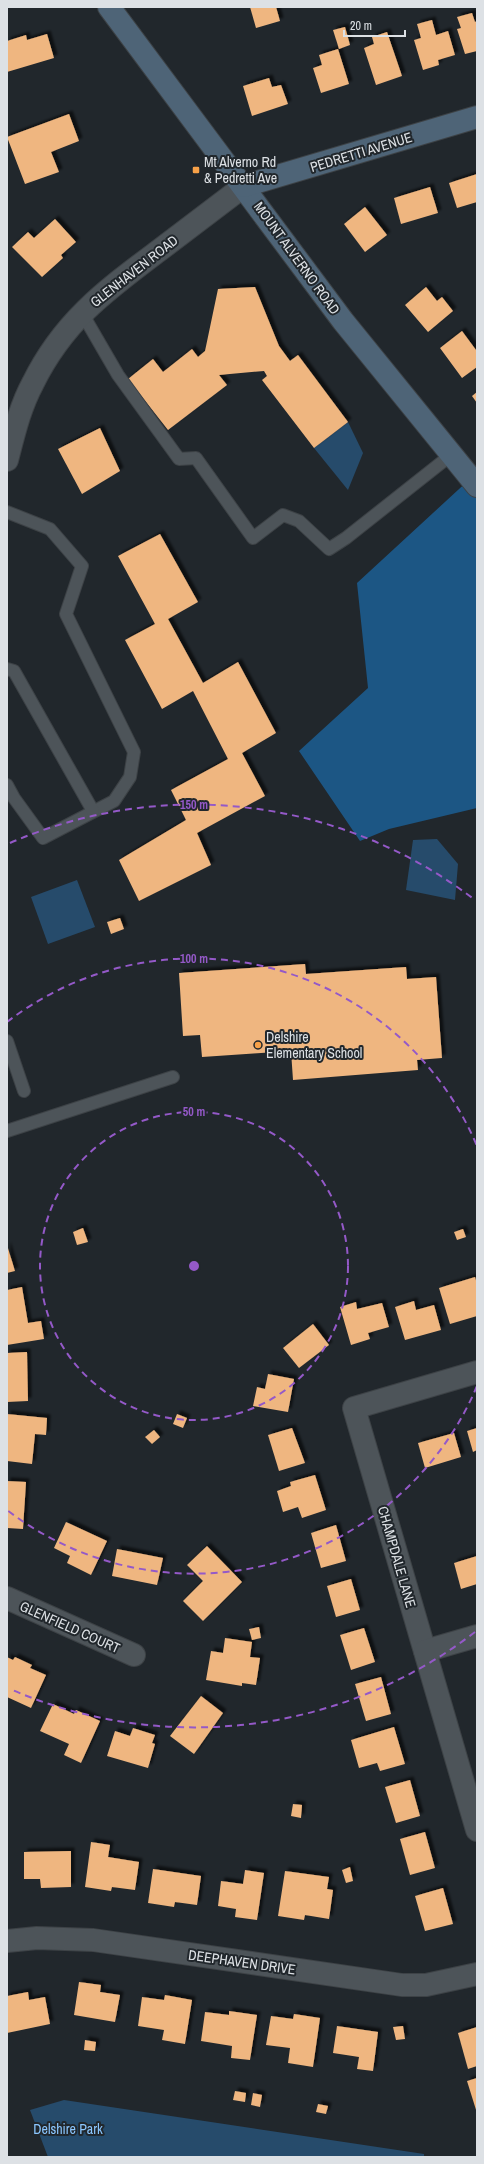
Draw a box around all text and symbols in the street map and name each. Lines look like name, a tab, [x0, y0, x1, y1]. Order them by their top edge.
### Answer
scale bar	[344, 12, 405, 38]
text: 20 m	[350, 18, 372, 34]
street label: PEDRETTI AVENUE	[308, 128, 414, 176]
place label: Mt Alverno Rd & Pedretti Ave	[204, 153, 277, 187]
marker: Mt Alverno Rd & Pedretti Ave	[191, 165, 201, 175]
street label: MOUNT ALVERNO ROAD	[250, 198, 344, 318]
street label: GLENHAVEN ROAD	[87, 231, 181, 311]
text: 150 m	[180, 797, 208, 813]
text: 100 m	[180, 951, 208, 967]
place label: Delshire Elementary School	[266, 1028, 362, 1062]
marker: Delshire Elementary School	[253, 1040, 263, 1050]
text: 50 m	[183, 1104, 205, 1120]
centre of rings	[187, 1259, 201, 1273]
street label: CHAMPDALE LANE	[374, 1504, 420, 1610]
street label: GLENFIELD COURT	[17, 1597, 123, 1657]
street label: DEEPHAVEN DRIVE	[187, 1946, 297, 1978]
park label: Delshire Park	[33, 2120, 103, 2138]

